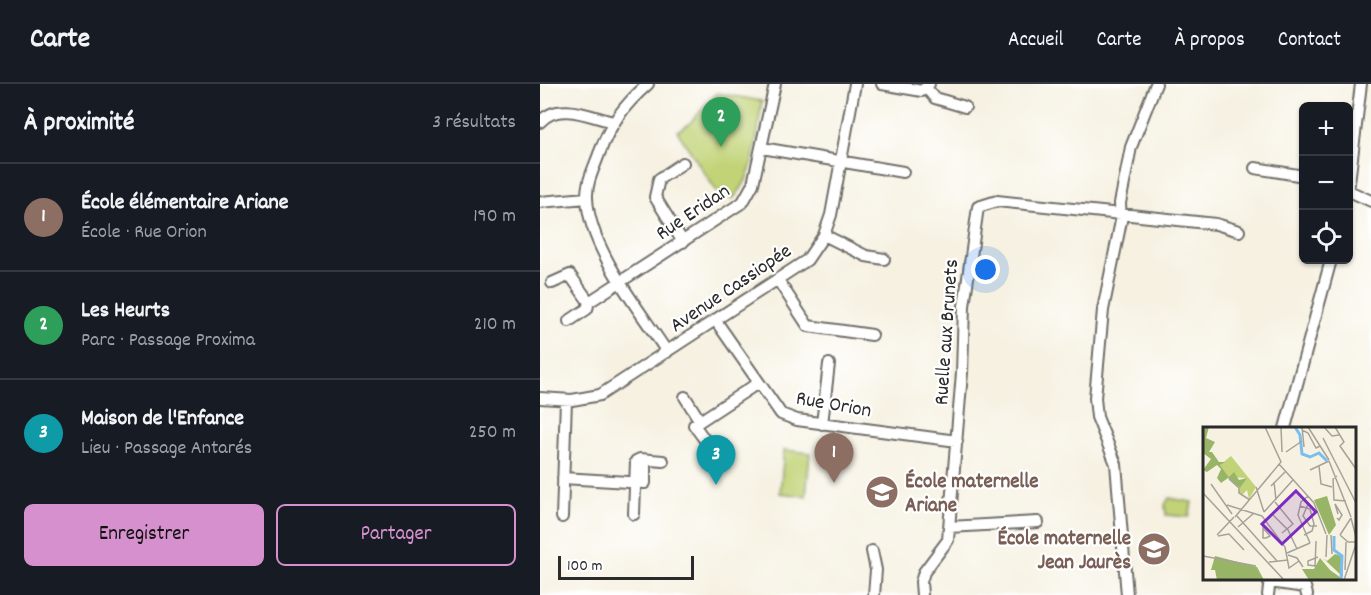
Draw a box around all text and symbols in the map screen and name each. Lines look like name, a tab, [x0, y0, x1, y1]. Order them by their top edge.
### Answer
text: Carte	[30, 21, 90, 61]
text: Accueil	[1008, 26, 1063, 56]
text: Carte	[1096, 26, 1141, 56]
text: À propos	[1174, 26, 1245, 56]
text: Contact	[1278, 26, 1341, 56]
pin: 2	[702, 98, 741, 147]
map controls	[1299, 102, 1353, 264]
button: +	[1299, 102, 1353, 156]
text: À proximité	[24, 105, 134, 142]
text: 3 résultats	[432, 109, 516, 137]
button: −	[1299, 156, 1353, 210]
street label: Rue Eridan	[651, 178, 737, 249]
text: École élémentaire Ariane	[81, 188, 288, 219]
text: 1	[41, 203, 46, 231]
text: 190 m	[473, 203, 516, 231]
button: locate	[1299, 210, 1353, 264]
text: École · Rue Orion	[81, 219, 207, 247]
street label: Avenue Cassiopée	[665, 238, 799, 341]
your location	[971, 255, 1000, 284]
street label: Ruelle aux Brunets	[928, 258, 968, 406]
text: Les Heurts	[81, 296, 170, 327]
text: 2	[39, 311, 48, 339]
text: 210 m	[474, 311, 516, 339]
text: Parc · Passage Proxima	[81, 327, 255, 355]
street label: Rue Orion	[793, 385, 874, 427]
text: Maison de l'Enfance	[81, 404, 244, 435]
text: 3	[39, 419, 48, 447]
text: 250 m	[469, 419, 516, 447]
inset map	[1203, 427, 1356, 580]
pin: 1	[814, 434, 854, 483]
text: Lieu · Passage Antarés	[81, 435, 252, 463]
pin: 3	[696, 436, 735, 485]
place label: École maternelle Ariane	[905, 468, 1039, 522]
school or university icon: École maternelle Ariane	[864, 474, 900, 510]
button: Enregistrer	[24, 504, 264, 566]
button: Partager	[276, 504, 516, 566]
place label: École maternelle Jean Jaurès	[997, 525, 1131, 579]
school or university icon: École maternelle Jean Jaurès	[1136, 531, 1172, 567]
scale bar	[558, 553, 694, 580]
text: 100 m	[567, 555, 603, 578]

